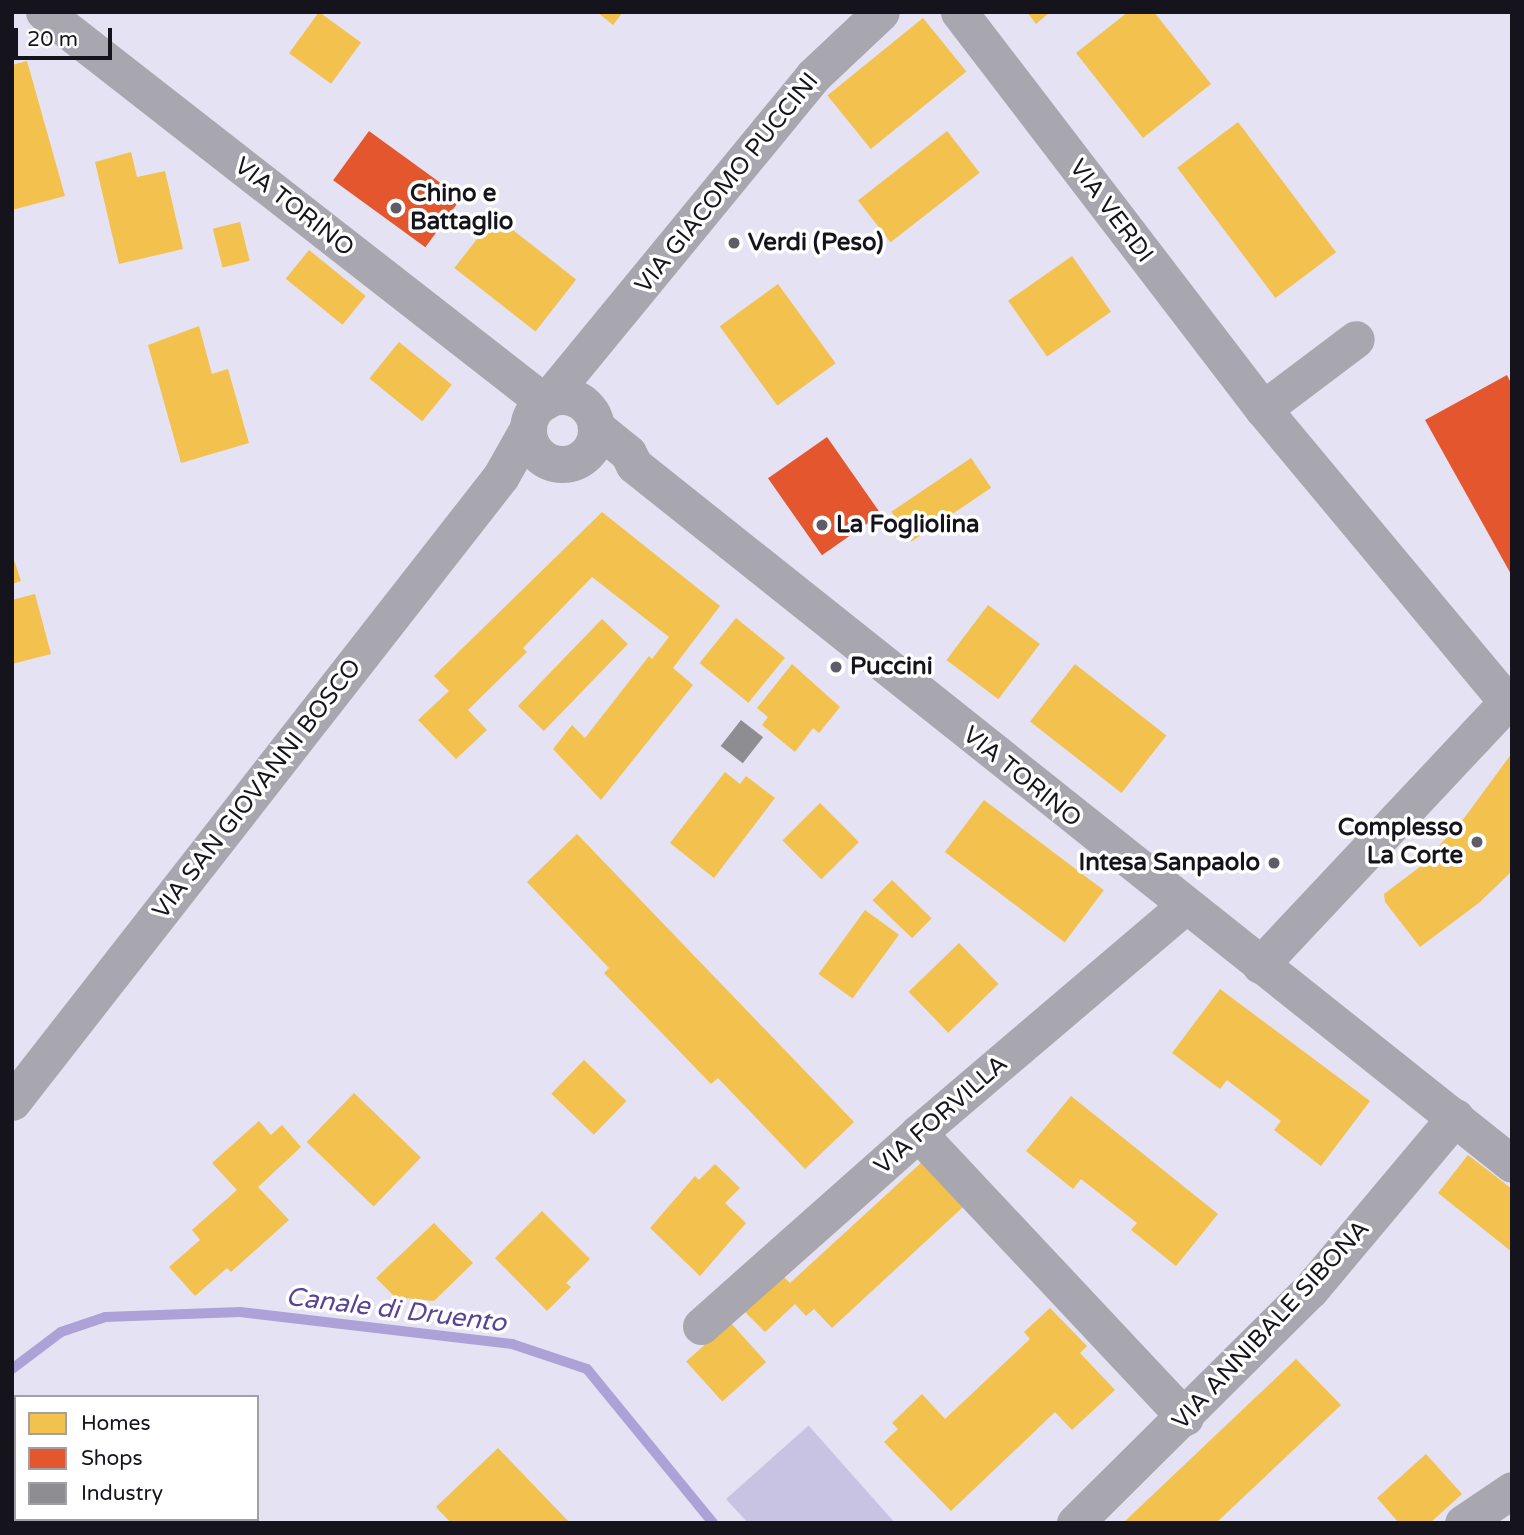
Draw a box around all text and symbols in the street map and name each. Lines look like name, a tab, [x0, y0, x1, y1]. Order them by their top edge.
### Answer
scale bar	[18, 14, 116, 58]
text: 20 m	[27, 27, 78, 52]
street label: VIA GIACOMO PUCCINI	[629, 67, 825, 299]
street label: VIA TORINO	[228, 151, 360, 263]
street label: VIA VERDI	[1063, 154, 1159, 268]
place label: Chino e Battaglio	[410, 180, 513, 236]
marker: Chino e Battaglio	[388, 200, 404, 216]
place label: Verdi (Peso)	[748, 229, 883, 257]
marker: Verdi (Peso)	[726, 235, 742, 251]
place label: La Fogliolina	[836, 511, 980, 539]
marker: La Fogliolina	[814, 517, 830, 533]
street label: VIA SAN GIOVANNI BOSCO	[147, 653, 367, 925]
place label: Puccini	[850, 653, 933, 681]
marker: Puccini	[828, 659, 844, 675]
street label: VIA TORINO	[957, 721, 1087, 833]
place label: Complesso La Corte	[1338, 814, 1463, 870]
marker: Complesso La Corte	[1469, 834, 1485, 850]
place label: Intesa Sanpaolo	[1079, 849, 1260, 877]
marker: Intesa Sanpaolo	[1266, 855, 1282, 871]
street label: VIA FORVILLA	[869, 1049, 1013, 1181]
street label: VIA ANNIBALE SIBONA	[1166, 1214, 1376, 1436]
water label: Canale di Druento	[284, 1281, 508, 1339]
legend	[14, 1395, 259, 1521]
text: Homes	[81, 1411, 151, 1436]
text: Shops	[81, 1446, 143, 1471]
text: Industry	[81, 1481, 163, 1506]

